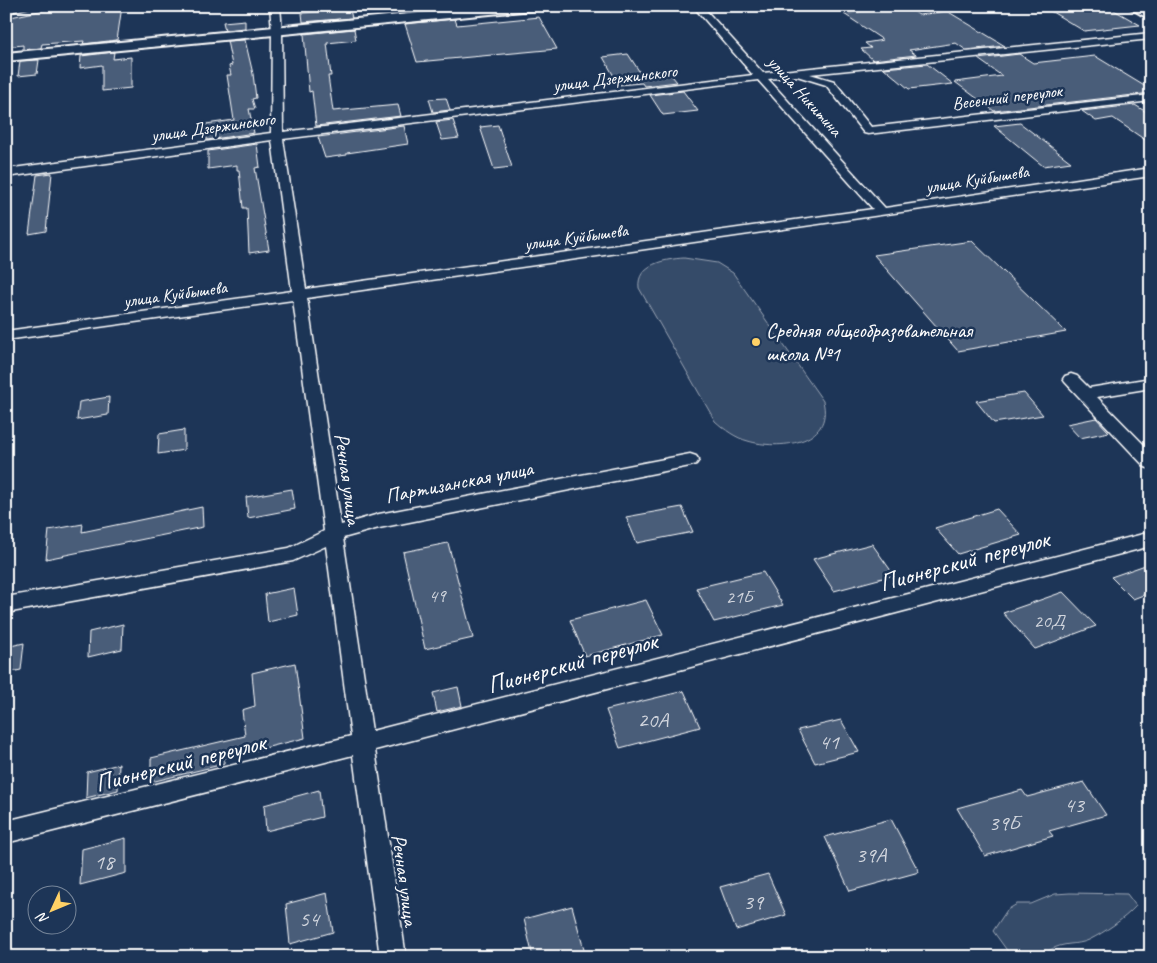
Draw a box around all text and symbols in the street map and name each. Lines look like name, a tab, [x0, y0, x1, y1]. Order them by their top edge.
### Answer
street label: улица Никитина	[762, 50, 848, 142]
street label: улица Дзержинского	[551, 59, 680, 97]
street label: Весенний переулок	[951, 79, 1065, 115]
street label: улица Дзержинского	[149, 107, 278, 147]
street label: улица Куйбышева	[923, 160, 1032, 198]
street label: улица Куйбышева	[522, 219, 631, 255]
street label: улица Куйбышева	[121, 276, 230, 312]
place label: Средняя общеобразовательная школа №1	[766, 317, 974, 367]
marker: Средняя общеобразовательная школа №1	[750, 336, 762, 348]
street label: Речная улица	[329, 431, 368, 529]
street label: Партизанская улица	[383, 455, 537, 509]
street label: Пионерский переулок	[876, 522, 1055, 599]
house number: 49	[428, 584, 447, 608]
house number: 21Б	[726, 585, 756, 609]
house number: 20Д	[1034, 609, 1067, 633]
street label: Пионерский переулок	[484, 624, 663, 701]
house number: 20А	[638, 706, 669, 734]
street label: Пионерский переулок	[92, 726, 272, 800]
house number: 41	[819, 728, 840, 756]
house number: 43	[1064, 791, 1086, 819]
house number: 39Б	[989, 809, 1023, 837]
street label: Речная улица	[386, 832, 425, 930]
house number: 39А	[856, 841, 887, 869]
house number: 18	[94, 848, 116, 876]
north arrow	[28, 886, 78, 936]
house number: 39	[743, 888, 765, 916]
house number: 54	[299, 905, 321, 933]
text: N	[32, 908, 52, 928]

